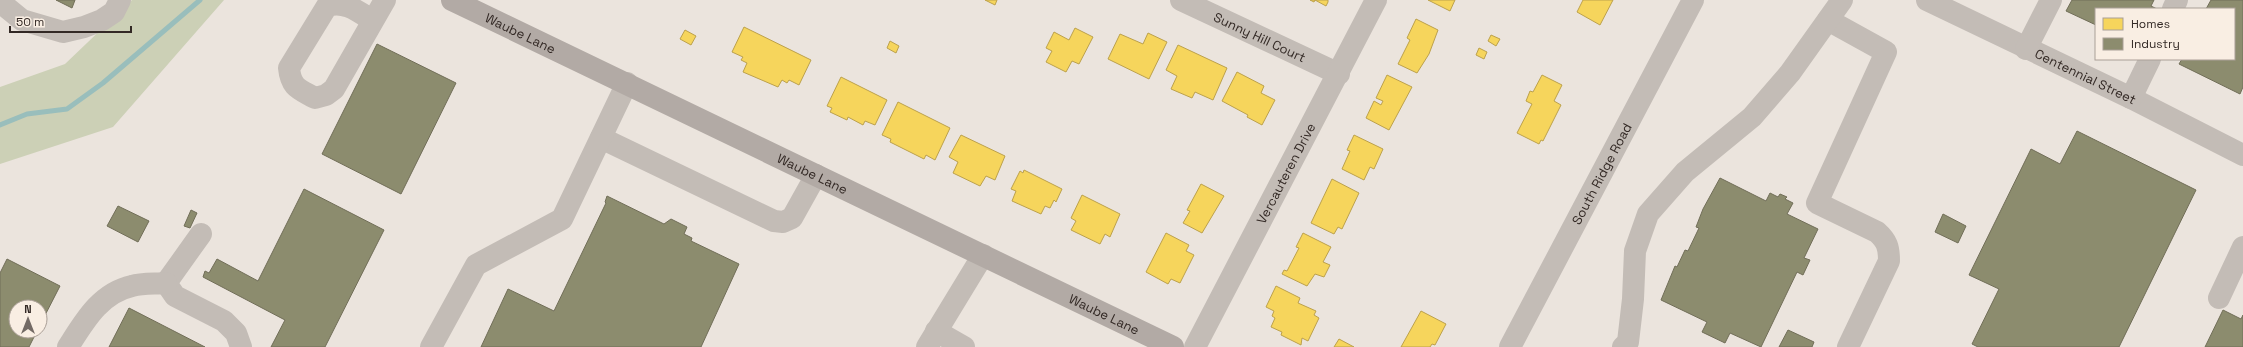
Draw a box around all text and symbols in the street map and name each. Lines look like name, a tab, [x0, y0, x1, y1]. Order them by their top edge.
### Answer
scale bar	[10, 8, 131, 34]
street label: Sunny Hill Court	[1211, 8, 1308, 66]
legend	[2095, 8, 2235, 60]
street label: Waube Lane	[482, 9, 558, 58]
text: 50 m	[16, 14, 44, 30]
text: Homes	[2131, 16, 2170, 32]
text: Industry	[2131, 36, 2180, 52]
street label: Centennial Street	[2032, 45, 2139, 108]
street label: Vercauteren Drive	[1253, 120, 1319, 227]
street label: South Ridge Road	[1568, 120, 1636, 228]
street label: Waube Lane	[774, 150, 850, 198]
street label: Waube Lane	[1066, 290, 1142, 339]
north arrow	[8, 299, 48, 339]
text: N	[24, 302, 32, 316]

